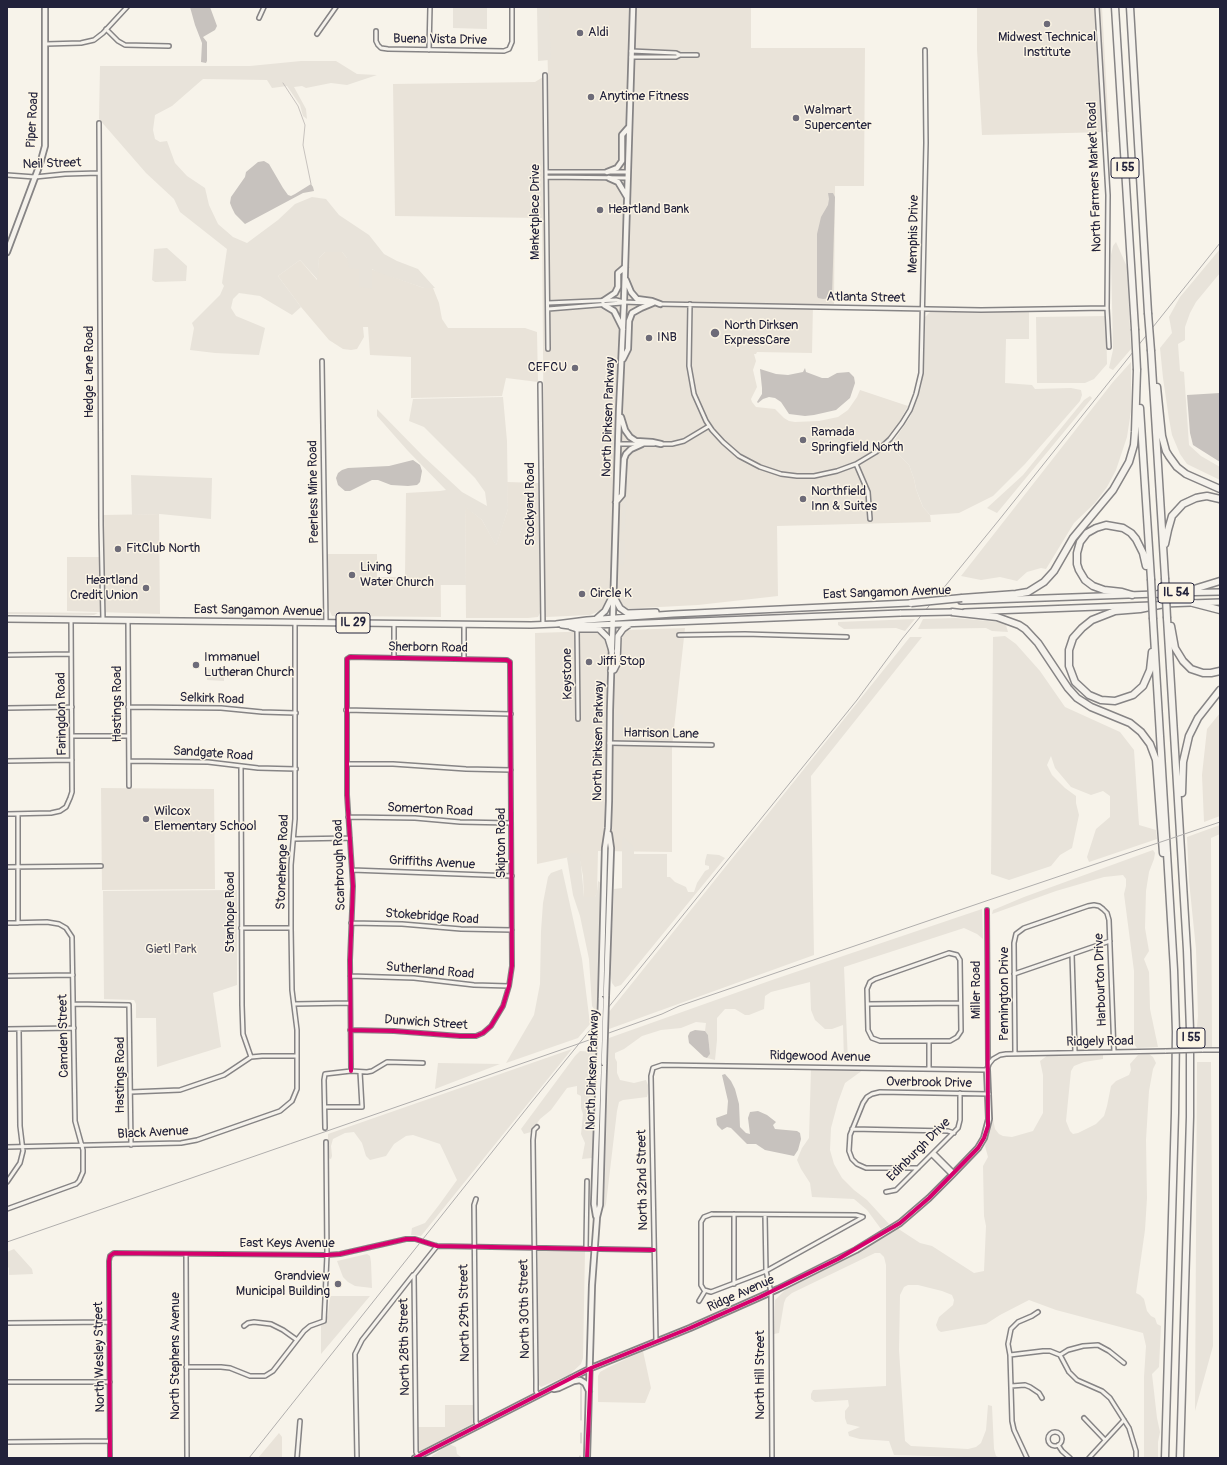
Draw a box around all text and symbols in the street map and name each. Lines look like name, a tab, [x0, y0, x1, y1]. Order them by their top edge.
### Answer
marker: Midwest Technical Institute	[1042, 19, 1052, 29]
place label: Aldi	[588, 25, 608, 41]
marker: Aldi	[575, 28, 585, 38]
place label: Midwest Technical Institute	[998, 30, 1096, 61]
street label: Buena Vista Drive	[393, 31, 487, 49]
place label: Anytime Fitness	[599, 89, 689, 105]
street label: Piper Road	[24, 91, 42, 149]
marker: Anytime Fitness	[586, 92, 596, 102]
street label: North Farmers Market Road	[1085, 102, 1105, 252]
place label: Walmart Supercenter	[804, 103, 872, 134]
marker: Walmart Supercenter	[791, 113, 801, 123]
street label: Neil Street	[22, 155, 82, 173]
road number: I 55	[1111, 158, 1139, 178]
street label: Marketplace Drive	[528, 164, 544, 260]
street label: Memphis Drive	[906, 195, 922, 273]
place label: Heartland Bank	[608, 202, 689, 218]
marker: Heartland Bank	[595, 205, 605, 215]
street label: Atlanta Street	[826, 290, 906, 306]
place label: North Dirksen ExpressCare	[724, 318, 798, 349]
street label: Hedge Lane Road	[82, 326, 98, 418]
marker: North Dirksen ExpressCare	[709, 327, 721, 339]
place label: INB	[657, 330, 677, 346]
marker: INB	[644, 333, 654, 343]
street label: North Dirksen Parkway	[599, 357, 619, 477]
place label: CEFCU	[528, 360, 567, 376]
marker: CEFCU	[570, 363, 580, 373]
place label: Ramada Springfield North	[811, 425, 903, 456]
marker: Ramada Springfield North	[798, 435, 808, 445]
street label: Peerless Mine Road	[305, 440, 323, 544]
street label: Stockyard Road	[523, 462, 539, 546]
place label: Northfield Inn & Suites	[811, 484, 877, 515]
marker: Northfield Inn & Suites	[798, 494, 808, 504]
place label: FitClub North	[126, 541, 200, 557]
marker: FitClub North	[113, 544, 123, 554]
place label: Living Water Church	[360, 560, 434, 591]
marker: Living Water Church	[347, 570, 357, 580]
place label: Heartland Credit Union	[70, 573, 138, 604]
marker: Heartland Credit Union	[141, 583, 151, 593]
street label: East Sangamon Avenue	[823, 583, 951, 603]
road number: IL 54	[1158, 583, 1194, 603]
place label: Circle K	[590, 586, 632, 602]
marker: Circle K	[577, 589, 587, 599]
street label: East Sangamon Avenue	[194, 602, 322, 620]
road number: IL 29	[336, 613, 370, 633]
street label: Sherborn Road	[388, 640, 468, 656]
street label: Keystone	[560, 648, 576, 700]
place label: Immanuel Lutheran Church	[204, 650, 294, 681]
place label: Jiffi Stop	[597, 654, 645, 670]
marker: Jiffi Stop	[584, 657, 594, 667]
marker: Immanuel Lutheran Church	[191, 660, 201, 670]
street label: Hastings Road	[110, 666, 126, 742]
street label: Faringdon Road	[53, 672, 71, 756]
street label: North Dirksen Parkway	[590, 681, 608, 801]
street label: Selkirk Road	[179, 690, 245, 708]
street label: Harrison Lane	[623, 726, 699, 742]
street label: Sandgate Road	[172, 743, 254, 765]
street label: Somerton Road	[387, 800, 473, 820]
place label: Wilcox Elementary School	[154, 804, 257, 835]
street label: Skipton Road	[494, 808, 510, 878]
marker: Wilcox Elementary School	[141, 814, 151, 824]
street label: Stonehenge Road	[274, 814, 292, 910]
street label: Scarbrough Road	[331, 819, 349, 911]
street label: Griffiths Avenue	[388, 853, 476, 873]
street label: Stanhope Road	[223, 871, 239, 953]
street label: Stokebridge Road	[385, 906, 479, 928]
street label: Harbourton Drive	[1092, 933, 1110, 1027]
park label: Gietl Park	[145, 942, 197, 958]
street label: Pennington Drive	[997, 947, 1013, 1041]
street label: Sutherland Road	[385, 959, 475, 983]
street label: Miller Road	[969, 961, 985, 1019]
street label: Camden Street	[55, 994, 73, 1078]
street label: North Dirksen Parkway	[583, 1010, 603, 1130]
street label: Dunwich Street	[384, 1012, 468, 1034]
road number: I 55	[1177, 1028, 1205, 1048]
street label: Ridgely Road	[1066, 1034, 1134, 1050]
street label: Hastings Road	[113, 1037, 129, 1113]
street label: Ridgewood Avenue	[769, 1048, 871, 1066]
street label: Overbrook Drive	[886, 1074, 972, 1092]
street label: Edinburgh Drive	[884, 1115, 954, 1185]
street label: Black Avenue	[117, 1123, 189, 1143]
street label: North 32nd Street	[634, 1129, 652, 1231]
street label: East Keys Avenue	[239, 1236, 335, 1252]
street label: North 30th Street	[516, 1259, 534, 1359]
street label: North 29th Street	[456, 1264, 474, 1362]
place label: Grandview Municipal Building	[236, 1269, 330, 1300]
street label: Ridge Avenue	[705, 1272, 777, 1316]
marker: Grandview Municipal Building	[333, 1279, 343, 1289]
street label: North Stephens Avenue	[168, 1292, 184, 1420]
street label: North 28th Street	[396, 1298, 414, 1396]
street label: North Wesley Street	[91, 1301, 109, 1413]
street label: North Hill Street	[753, 1330, 769, 1420]

